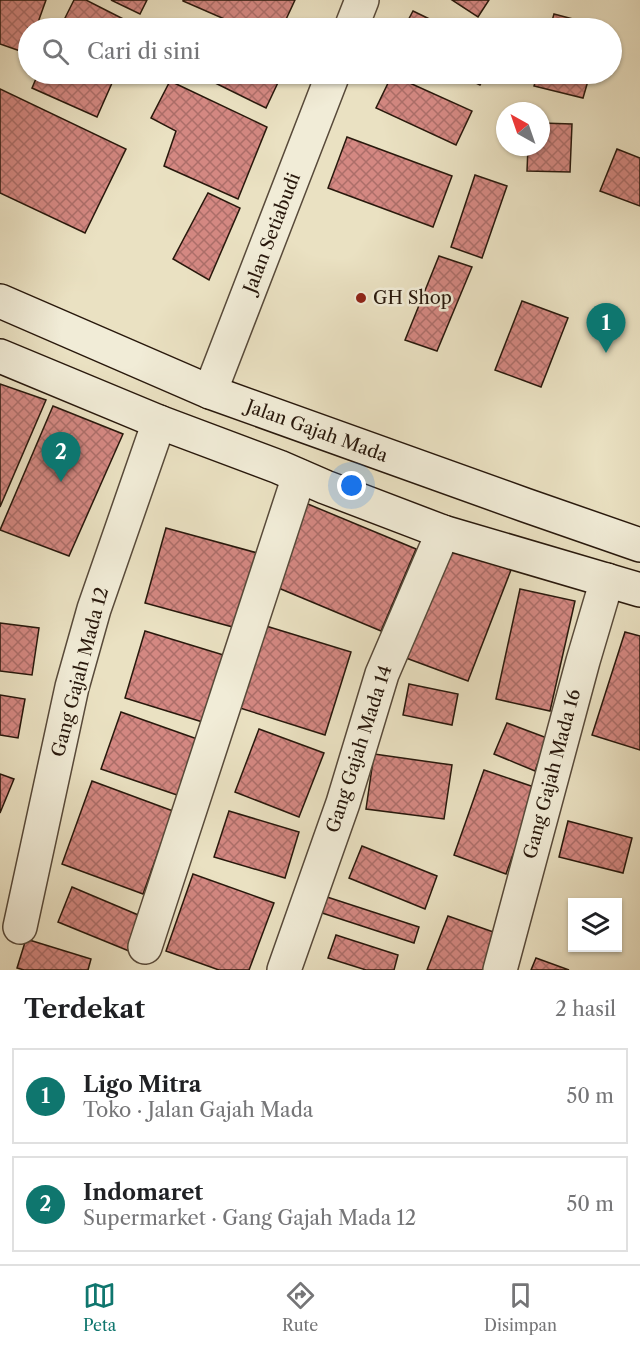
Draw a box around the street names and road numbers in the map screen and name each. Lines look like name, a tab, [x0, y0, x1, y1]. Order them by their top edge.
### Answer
street label: Jalan Setiabudi	[238, 169, 305, 299]
street label: Jalan Gajah Mada	[240, 394, 391, 467]
street label: Gang Gajah Mada 12	[47, 585, 113, 759]
street label: Gang Gajah Mada 14	[322, 662, 396, 836]
street label: Gang Gajah Mada 16	[519, 687, 585, 861]

